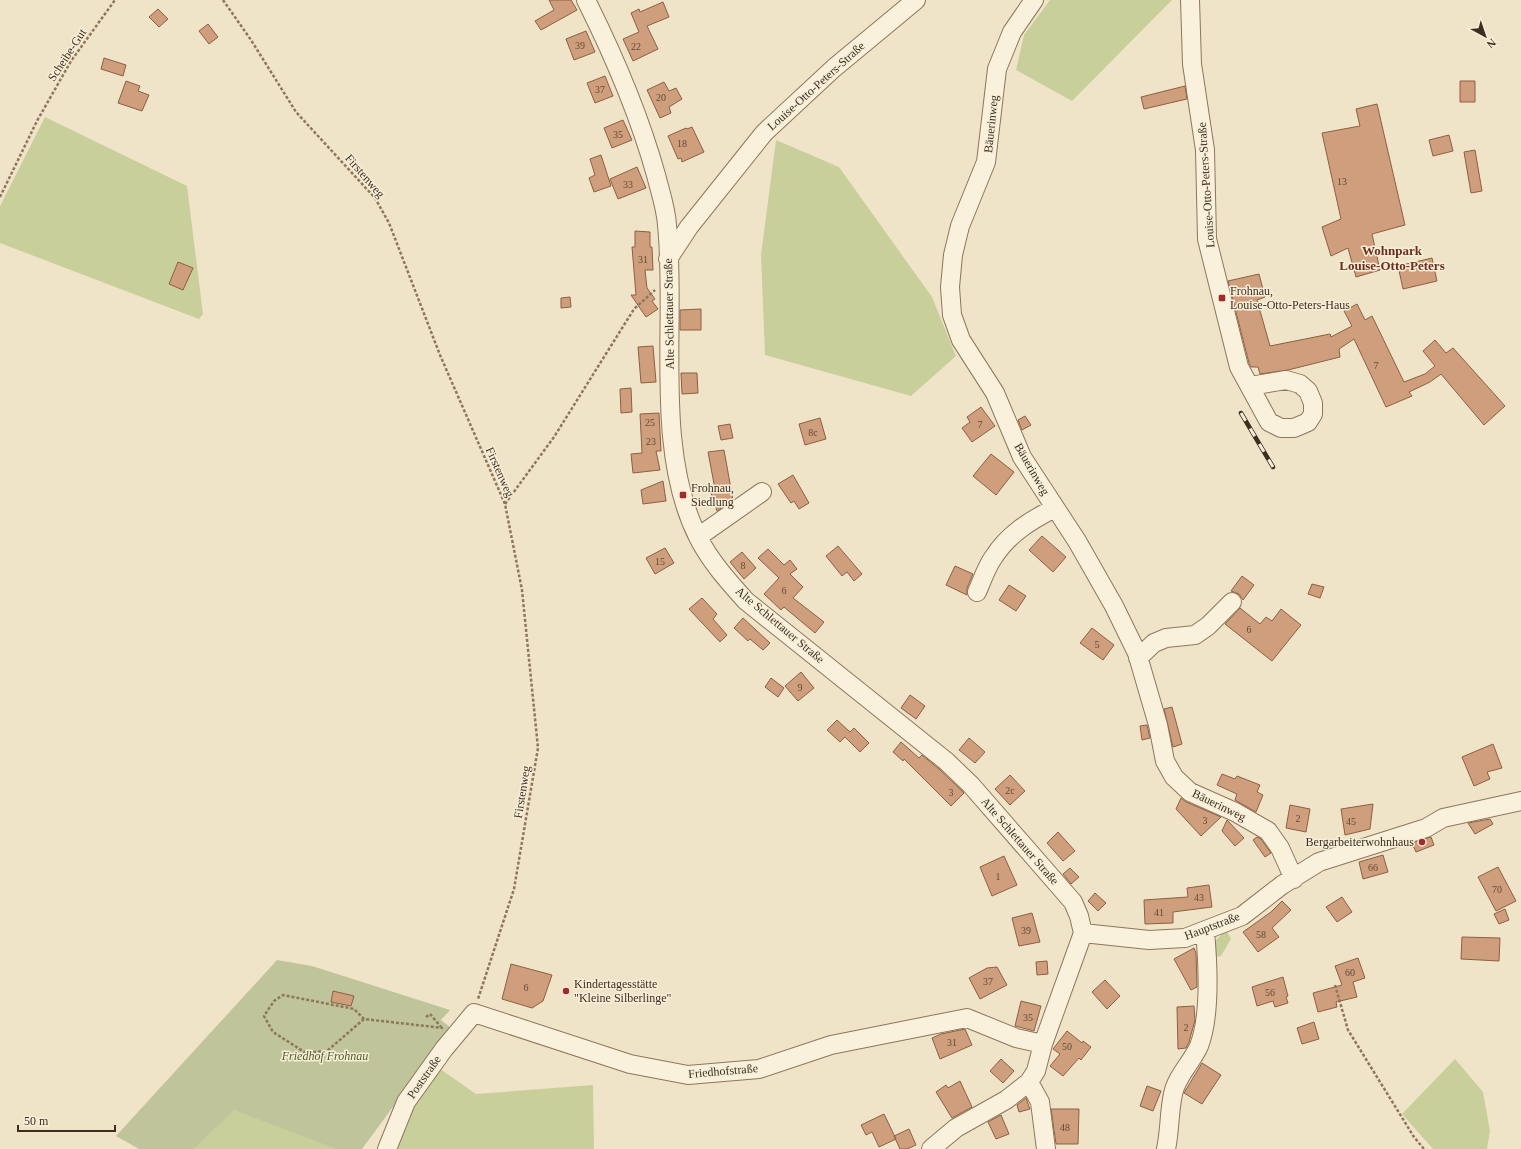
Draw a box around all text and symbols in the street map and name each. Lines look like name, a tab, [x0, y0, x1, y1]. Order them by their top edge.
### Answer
north arrow	[1465, 16, 1505, 56]
street label: Scheibe-Gut	[45, 25, 90, 84]
text: N	[1484, 37, 1498, 51]
street label: Louise-Otto-Peters-Straße	[765, 39, 867, 133]
house number: 39	[575, 40, 585, 51]
house number: 22	[631, 41, 641, 52]
house number: 37	[595, 84, 605, 95]
house number: 20	[656, 92, 666, 103]
street label: Bäuerinweg	[981, 94, 1001, 154]
street label: Louise-Otto-Peters-Straße	[1195, 122, 1217, 248]
house number: 35	[613, 129, 623, 140]
house number: 18	[677, 138, 687, 149]
street label: Firstenweg	[342, 151, 388, 201]
house number: 13	[1337, 176, 1347, 187]
house number: 33	[623, 179, 633, 190]
district label: Wohnpark Louise-Otto-Peters	[1339, 243, 1445, 273]
house number: 31	[638, 254, 648, 265]
street label: Alte Schlettauer Straße	[661, 258, 677, 370]
place label: Frohnau, Louise-Otto-Peters-Haus	[1230, 284, 1350, 312]
marker: Frohnau, Louise-Otto-Peters-Haus	[1217, 293, 1227, 303]
house number: 7	[1374, 360, 1379, 371]
house number: 25	[645, 417, 655, 428]
house number: 7	[978, 419, 983, 430]
house number: 8c	[808, 427, 818, 438]
house number: 23	[646, 436, 656, 447]
street label: Bäuerinweg	[1011, 440, 1053, 498]
street label: Firstenweg	[483, 445, 517, 499]
place label: Frohnau, Siedlung	[691, 481, 734, 509]
marker: Frohnau, Siedlung	[678, 490, 688, 500]
house number: 15	[655, 556, 665, 567]
house number: 8	[741, 560, 746, 571]
street label: Alte Schlettauer Straße	[733, 584, 827, 666]
house number: 6	[782, 585, 787, 596]
house number: 6	[1247, 624, 1252, 635]
house number: 5	[1095, 639, 1100, 650]
house number: 9	[798, 682, 803, 693]
street label: Firstenweg	[511, 765, 533, 819]
house number: 2c	[1005, 785, 1015, 796]
street label: Bäuerinweg	[1190, 786, 1248, 824]
house number: 3	[949, 787, 954, 798]
street label: Alte Schlettauer Straße	[978, 794, 1062, 888]
house number: 2	[1296, 813, 1301, 824]
house number: 3	[1203, 815, 1208, 826]
house number: 45	[1346, 816, 1356, 827]
place label: Bergarbeiterwohnhaus	[1306, 835, 1414, 849]
marker: Bergarbeiterwohnhaus	[1417, 837, 1427, 847]
house number: 66	[1368, 862, 1378, 873]
house number: 1	[996, 871, 1001, 882]
house number: 70	[1492, 884, 1502, 895]
house number: 43	[1194, 892, 1204, 903]
house number: 41	[1154, 907, 1164, 918]
street label: Hauptstraße	[1182, 909, 1242, 943]
house number: 39	[1021, 925, 1031, 936]
house number: 58	[1256, 929, 1266, 940]
house number: 60	[1345, 967, 1355, 978]
house number: 37	[983, 976, 993, 987]
place label: Kindertagesstätte "Kleine Silberlinge"	[574, 977, 672, 1005]
house number: 6	[524, 982, 529, 993]
marker: Kindertagesstätte "Kleine Silberlinge"	[561, 986, 571, 996]
house number: 56	[1265, 987, 1275, 998]
house number: 35	[1023, 1012, 1033, 1023]
house number: 2	[1184, 1022, 1189, 1033]
house number: 31	[947, 1037, 957, 1048]
house number: 50	[1062, 1041, 1072, 1052]
park label: Friedhof Frohnau	[281, 1049, 368, 1063]
street label: Poststraße	[404, 1053, 444, 1101]
street label: Friedhofstraße	[688, 1061, 758, 1081]
scale bar	[18, 1107, 115, 1133]
text: 50 m	[24, 1114, 49, 1128]
house number: 48	[1060, 1122, 1070, 1133]

